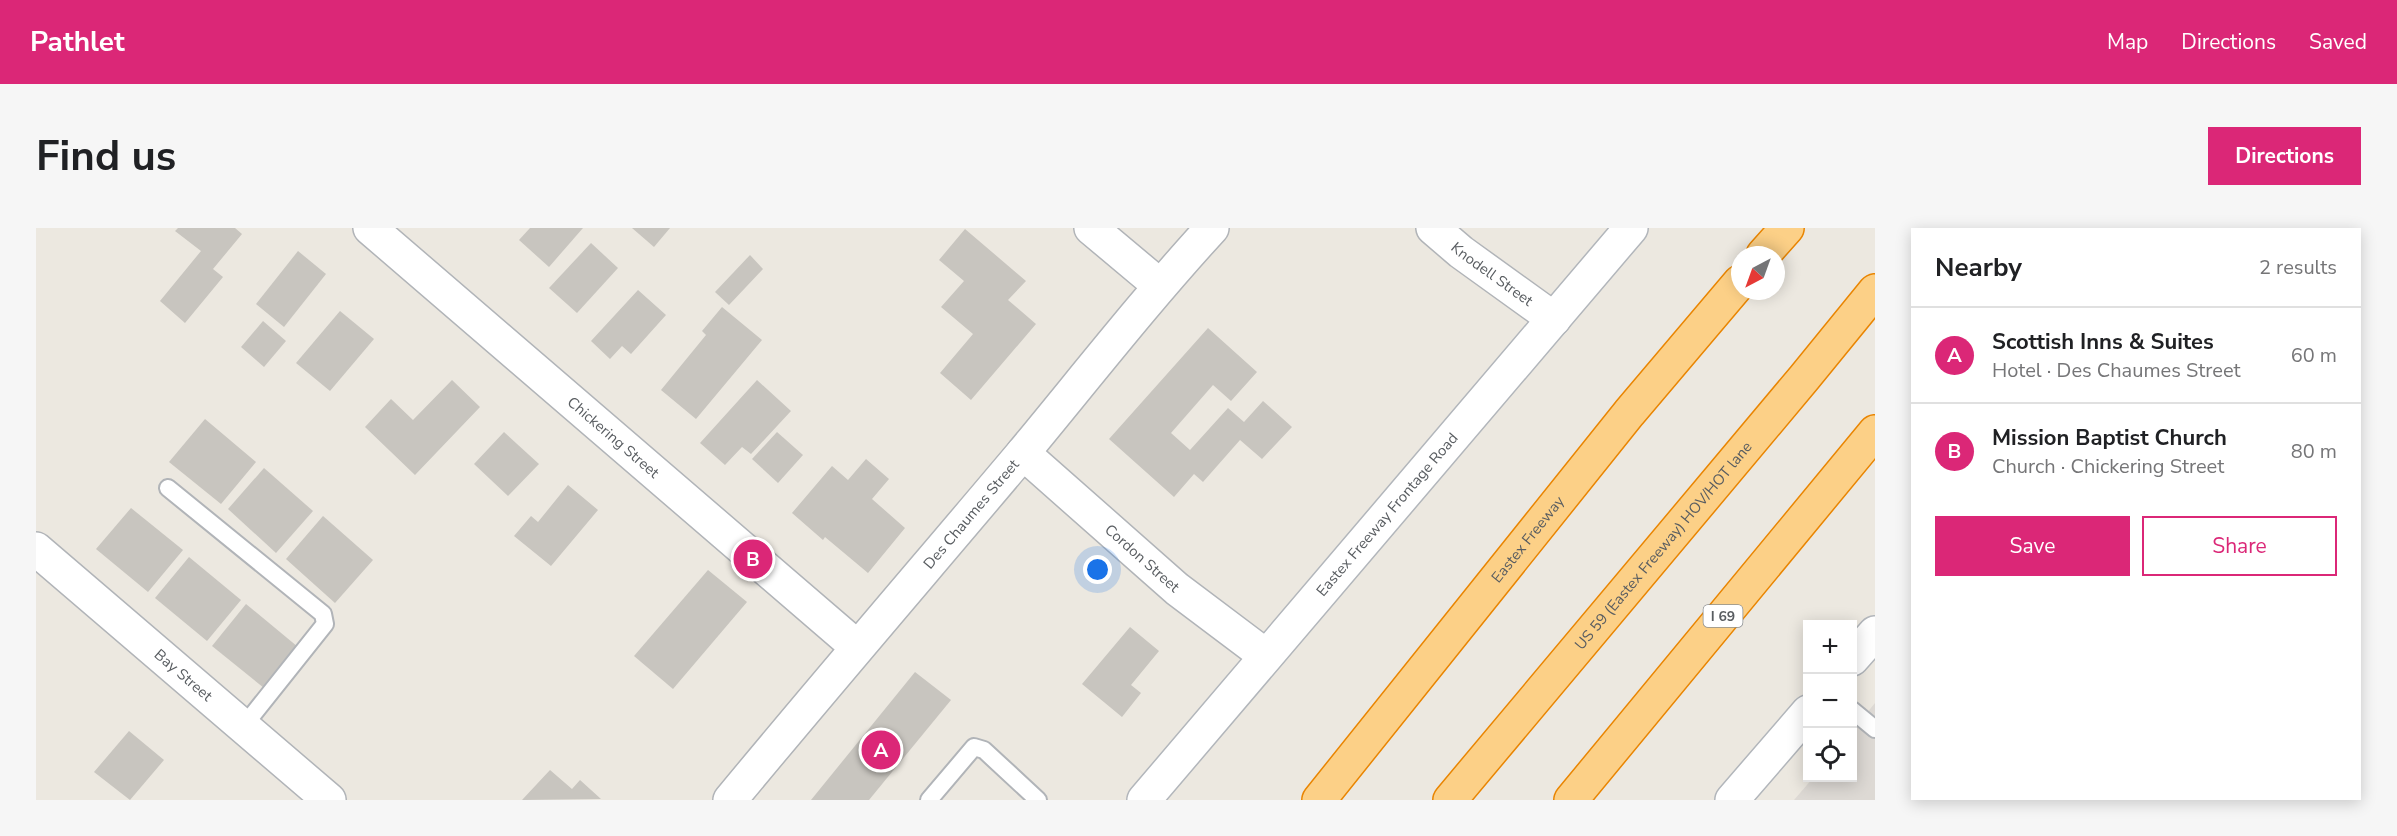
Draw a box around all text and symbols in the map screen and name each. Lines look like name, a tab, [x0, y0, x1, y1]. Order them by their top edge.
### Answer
text: Pathlet	[30, 23, 125, 61]
text: Map	[2107, 28, 2148, 56]
text: Directions	[2181, 28, 2276, 56]
text: Saved	[2309, 28, 2367, 56]
button: Directions	[2208, 127, 2361, 185]
text: Find us	[36, 128, 176, 185]
street label: Knodell Street	[1447, 238, 1538, 311]
north arrow	[1731, 246, 1785, 300]
text: Nearby	[1935, 250, 2022, 285]
text: 2 results	[2259, 254, 2337, 281]
text: Scottish Inns & Suites	[1992, 327, 2214, 357]
text: A	[1947, 342, 1962, 369]
text: 60 m	[2291, 342, 2337, 369]
text: Hotel · Des Chaumes Street	[1992, 357, 2241, 384]
street label: Chickering Street	[563, 392, 664, 483]
text: Mission Baptist Church	[1992, 423, 2227, 453]
street label: Eastex Freeway Frontage Road	[1312, 429, 1462, 600]
street label: US 59 (Eastex Freeway) HOV/HOT lane	[1570, 437, 1757, 654]
text: B	[1948, 438, 1961, 465]
text: 80 m	[2291, 438, 2337, 465]
text: Church · Chickering Street	[1992, 453, 2224, 480]
street label: Des Chaumes Street	[919, 454, 1024, 573]
street label: Eastex Freeway	[1487, 492, 1569, 587]
button: Save	[1935, 516, 2130, 576]
button: Share	[2142, 516, 2337, 576]
street label: Cordon Street	[1100, 520, 1184, 597]
pin: B	[734, 536, 772, 582]
your location	[1083, 555, 1112, 584]
road number: I 69	[1704, 605, 1742, 627]
map controls	[1803, 620, 1857, 782]
button: +	[1803, 620, 1857, 674]
street label: Bay Street	[150, 645, 217, 706]
button: −	[1803, 674, 1857, 728]
pin: A	[862, 728, 900, 772]
button: locate	[1803, 728, 1857, 782]

